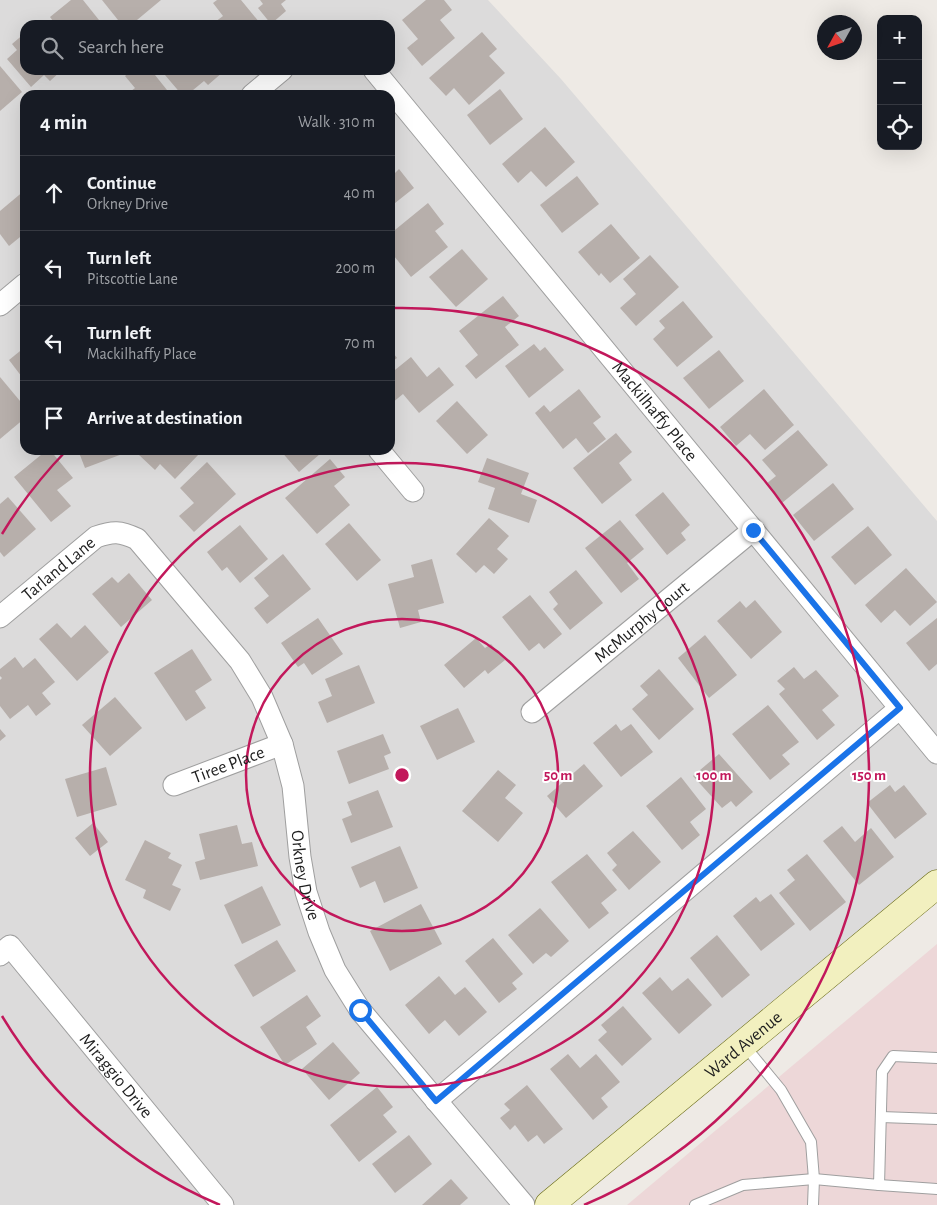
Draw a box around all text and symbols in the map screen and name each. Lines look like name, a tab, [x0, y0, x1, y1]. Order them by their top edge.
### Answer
north arrow	[817, 15, 862, 60]
map controls	[877, 15, 922, 150]
button: +	[877, 15, 922, 60]
search box	[20, 20, 395, 75]
icon: search	[38, 34, 66, 62]
text: Search here	[78, 38, 164, 57]
button: −	[877, 60, 922, 105]
button: locate	[877, 105, 922, 150]
text: 4 min	[40, 112, 87, 133]
text: Walk · 310 m	[298, 114, 375, 130]
text: Continue	[87, 174, 156, 193]
icon: ahead	[40, 179, 68, 207]
text: 40 m	[343, 185, 375, 201]
text: Orkney Drive	[87, 196, 168, 212]
text: Turn left	[87, 249, 151, 268]
icon: left	[40, 254, 68, 282]
text: 200 m	[335, 260, 375, 276]
text: Pitscottie Lane	[87, 271, 178, 287]
text: Turn left	[87, 324, 151, 343]
icon: left	[40, 329, 68, 357]
text: 70 m	[344, 335, 375, 351]
text: Mackilhaffy Place	[87, 346, 196, 362]
street label: Mackilhaffy Place	[608, 358, 700, 465]
icon: arrive	[40, 404, 68, 432]
text: Arrive at destination	[87, 409, 243, 428]
route end	[742, 519, 765, 542]
street label: Tarland Lane	[19, 534, 99, 605]
street label: McMurphy Court	[591, 578, 693, 667]
street label: Tiree Place	[190, 743, 267, 787]
centre of rings	[393, 766, 411, 784]
text: 50 m	[544, 768, 572, 783]
text: 100 m	[696, 768, 732, 783]
text: 150 m	[852, 768, 886, 783]
street label: Orkney Drive	[287, 829, 323, 923]
route start	[349, 999, 372, 1022]
street label: Ward Avenue	[702, 1008, 786, 1082]
street label: Miraggio Drive	[76, 1030, 156, 1122]

